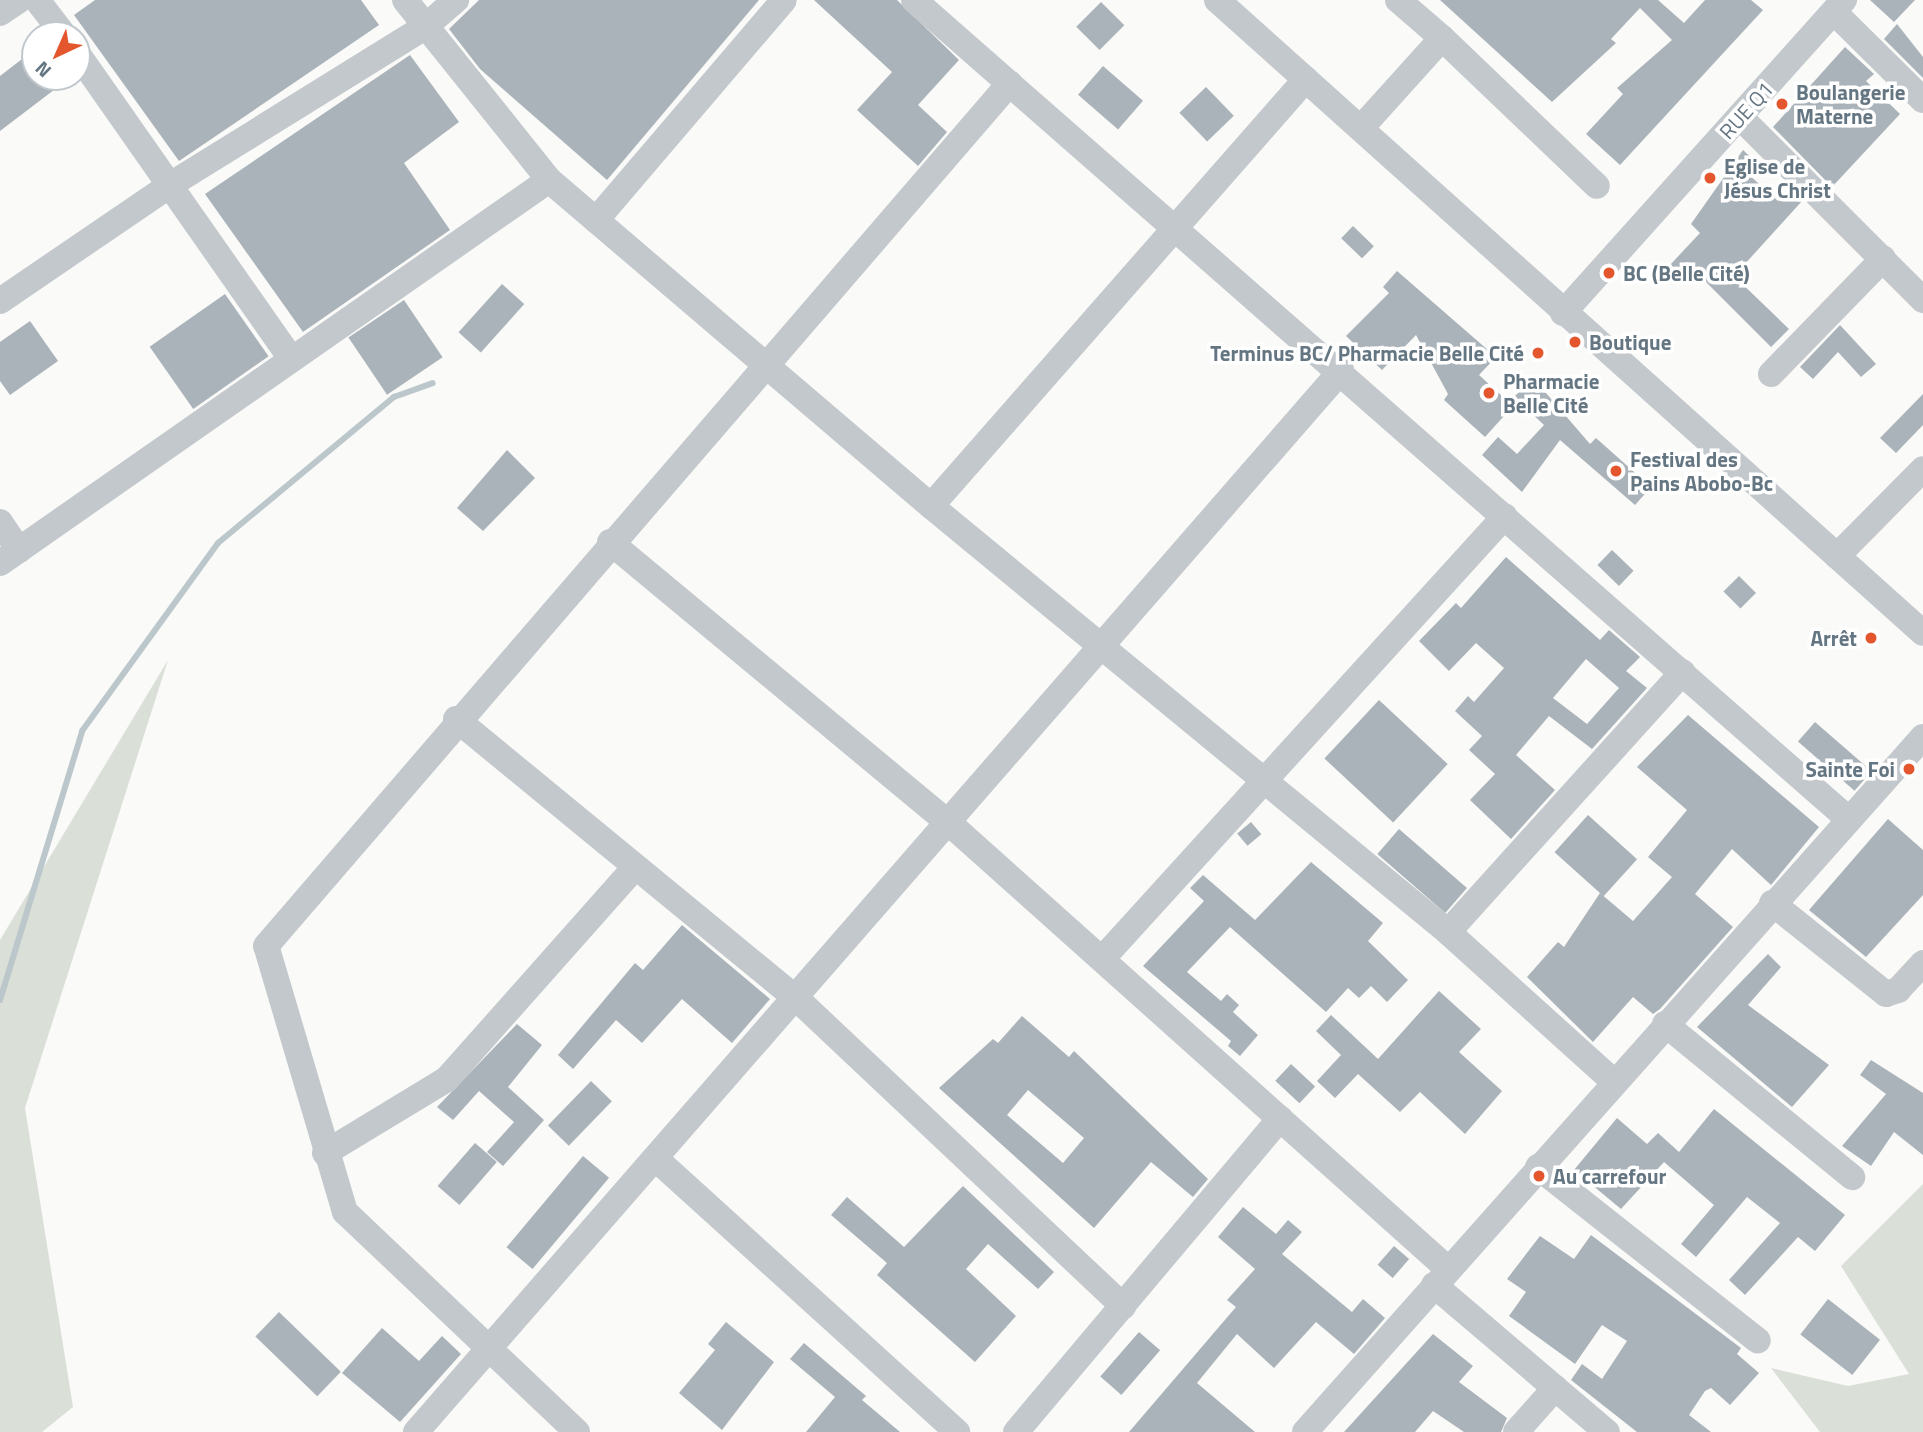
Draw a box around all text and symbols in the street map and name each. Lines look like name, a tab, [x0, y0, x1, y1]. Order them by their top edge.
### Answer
north arrow	[21, 21, 91, 91]
text: N	[28, 55, 57, 85]
street label: RUE Q1	[1714, 76, 1778, 144]
place label: Boulangerie Materne	[1796, 79, 1905, 129]
marker: Boulangerie Materne	[1774, 96, 1790, 112]
place label: Eglise de Jésus Christ	[1724, 153, 1831, 203]
marker: Eglise de Jésus Christ	[1702, 170, 1718, 186]
place label: BC (Belle Cité)	[1623, 260, 1750, 286]
marker: BC (Belle Cité)	[1601, 265, 1617, 281]
place label: Boutique	[1589, 329, 1671, 355]
marker: Boutique	[1567, 334, 1583, 350]
place label: Terminus BC/ Pharmacie Belle Cité	[1210, 340, 1524, 366]
marker: Terminus BC/ Pharmacie Belle Cité	[1530, 345, 1546, 361]
place label: Pharmacie Belle Cité	[1503, 368, 1599, 418]
marker: Pharmacie Belle Cité	[1481, 385, 1497, 401]
place label: Festival des Pains Abobo-Bc	[1630, 446, 1773, 496]
marker: Festival des Pains Abobo-Bc	[1608, 463, 1624, 479]
place label: Arrêt	[1810, 625, 1857, 651]
marker: Arrêt	[1863, 630, 1879, 646]
place label: Sainte Foi	[1805, 756, 1895, 782]
marker: Sainte Foi	[1901, 761, 1917, 777]
place label: Au carrefour	[1553, 1163, 1666, 1189]
marker: Au carrefour	[1531, 1168, 1547, 1184]

